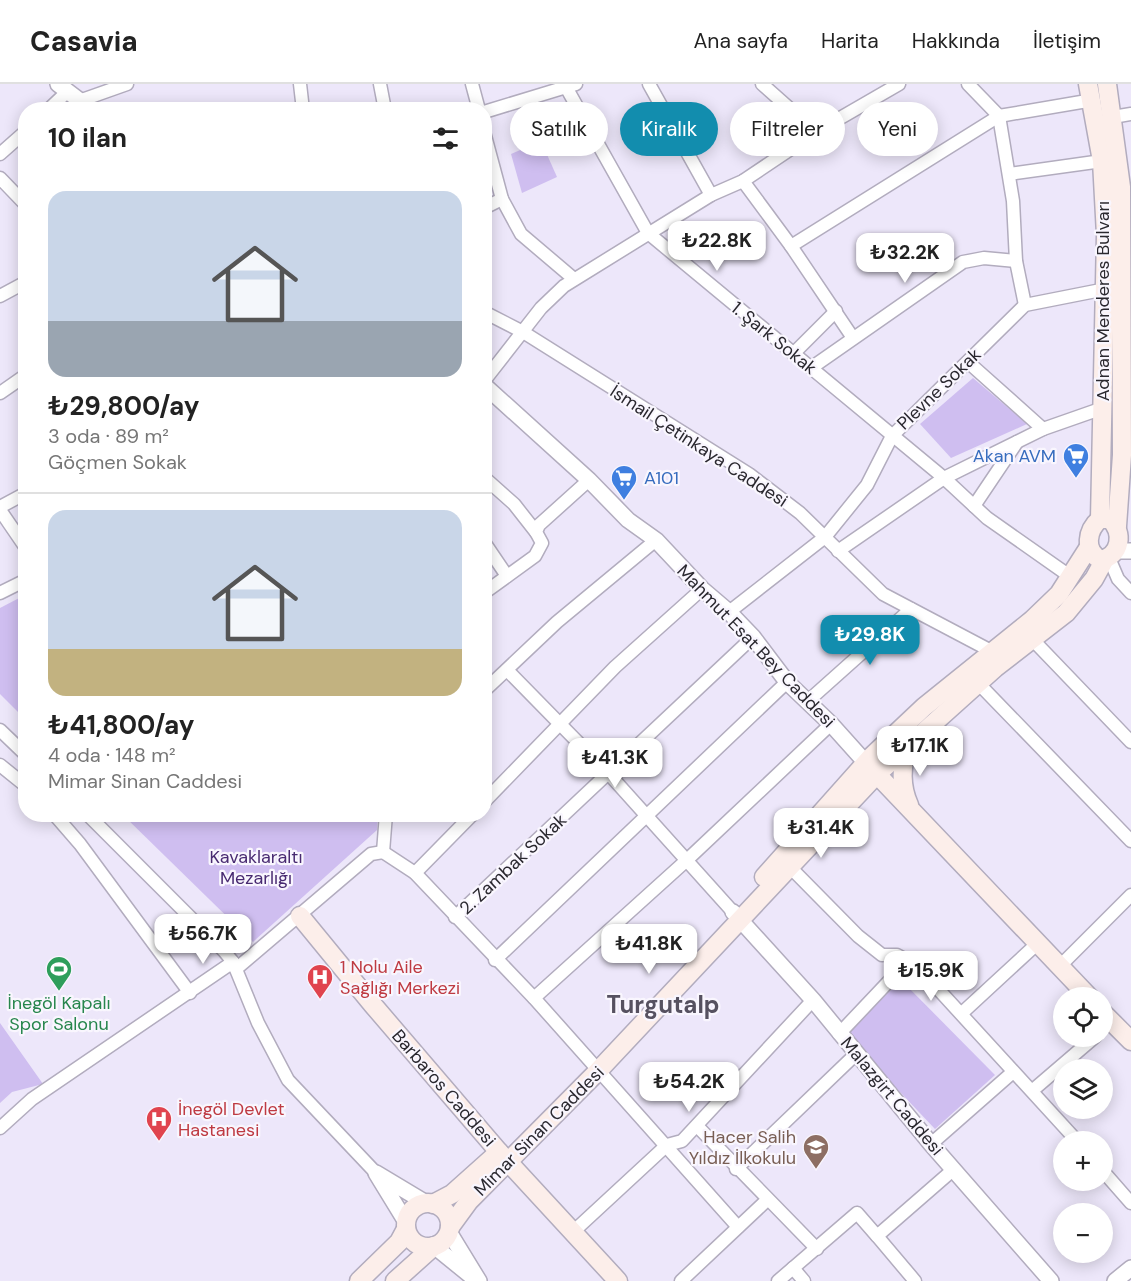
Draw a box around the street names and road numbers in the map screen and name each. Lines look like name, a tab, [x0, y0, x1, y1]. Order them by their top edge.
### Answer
street label: Adnan Menderes Bulvarı	[1091, 201, 1115, 401]
street label: 1. Şark Sokak	[726, 296, 822, 380]
street label: Plevne Sokak	[892, 343, 986, 435]
street label: İsmail Çetinkaya Caddesi	[606, 380, 792, 512]
street label: Mahmut Esat Bey Caddesi	[672, 559, 840, 733]
street label: 2. Zambak Sokak	[454, 808, 572, 920]
street label: Barbaros Caddesi	[386, 1024, 502, 1152]
street label: Malazgirt Caddesi	[835, 1032, 949, 1160]
street label: Mimar Sinan Caddesi	[469, 1061, 609, 1201]

